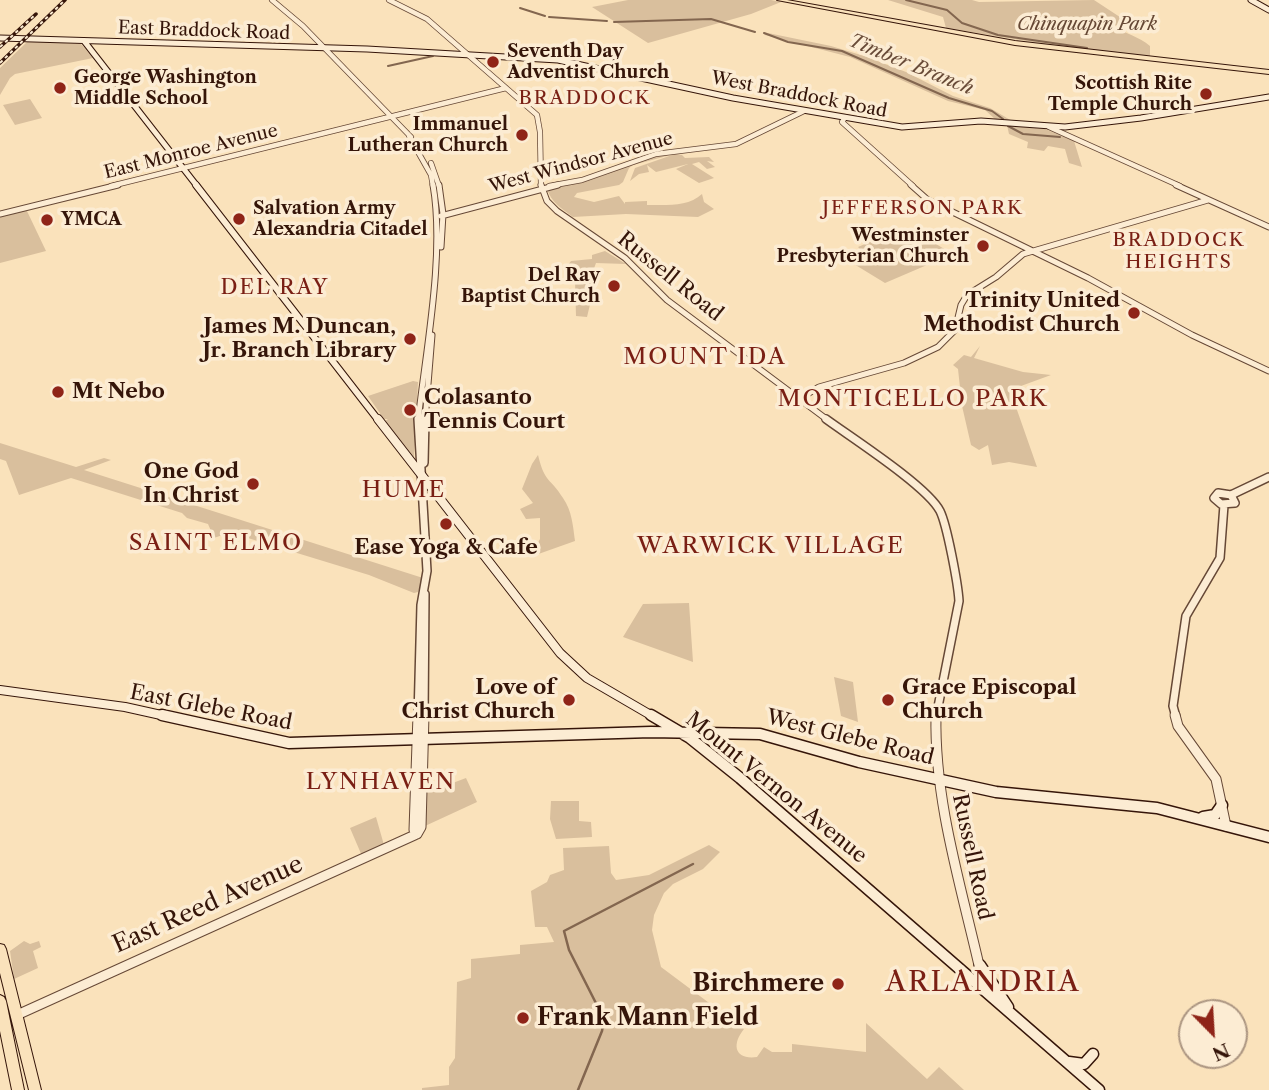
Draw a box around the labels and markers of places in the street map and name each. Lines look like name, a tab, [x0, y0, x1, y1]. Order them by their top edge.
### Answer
place label: Seventh Day Adventist Church	[507, 41, 669, 84]
marker: Seventh Day Adventist Church	[485, 54, 501, 70]
place label: George Washington Middle School	[74, 67, 257, 110]
place label: Scottish Rite Temple Church	[1048, 73, 1192, 116]
marker: George Washington Middle School	[52, 80, 68, 96]
marker: Scottish Rite Temple Church	[1198, 86, 1214, 102]
place label: Immanuel Lutheran Church	[348, 114, 508, 156]
marker: Immanuel Lutheran Church	[514, 127, 530, 143]
place label: Salvation Army Alexandria Citadel	[253, 198, 428, 241]
place label: YMCA	[61, 209, 122, 231]
marker: Salvation Army Alexandria Citadel	[231, 211, 247, 227]
marker: YMCA	[39, 212, 55, 228]
place label: Westminster Presbyterian Church	[776, 225, 969, 268]
marker: Westminster Presbyterian Church	[975, 238, 991, 254]
place label: Del Ray Baptist Church	[461, 265, 600, 308]
marker: Del Ray Baptist Church	[606, 278, 622, 294]
place label: Trinity United Methodist Church	[924, 288, 1120, 338]
marker: Trinity United Methodist Church	[1126, 305, 1142, 321]
place label: James M. Duncan, Jr. Branch Library	[202, 314, 396, 364]
marker: James M. Duncan, Jr. Branch Library	[402, 331, 418, 347]
place label: Mt Nebo	[72, 379, 165, 405]
marker: Mt Nebo	[50, 384, 66, 400]
place label: Colasanto Tennis Court	[424, 385, 565, 435]
marker: Colasanto Tennis Court	[402, 402, 418, 418]
place label: One God In Christ	[143, 459, 239, 509]
marker: One God In Christ	[245, 476, 261, 492]
marker: Ease Yoga & Cafe	[438, 516, 454, 532]
place label: Ease Yoga & Cafe	[354, 535, 538, 561]
place label: Love of Christ Church	[402, 675, 555, 725]
place label: Grace Episcopal Church	[902, 675, 1076, 725]
marker: Love of Christ Church	[561, 692, 577, 708]
marker: Grace Episcopal Church	[880, 692, 896, 708]
place label: Birchmere	[692, 970, 824, 998]
marker: Birchmere	[830, 976, 846, 992]
place label: Frank Mann Field	[537, 1004, 758, 1032]
marker: Frank Mann Field	[515, 1010, 531, 1026]

